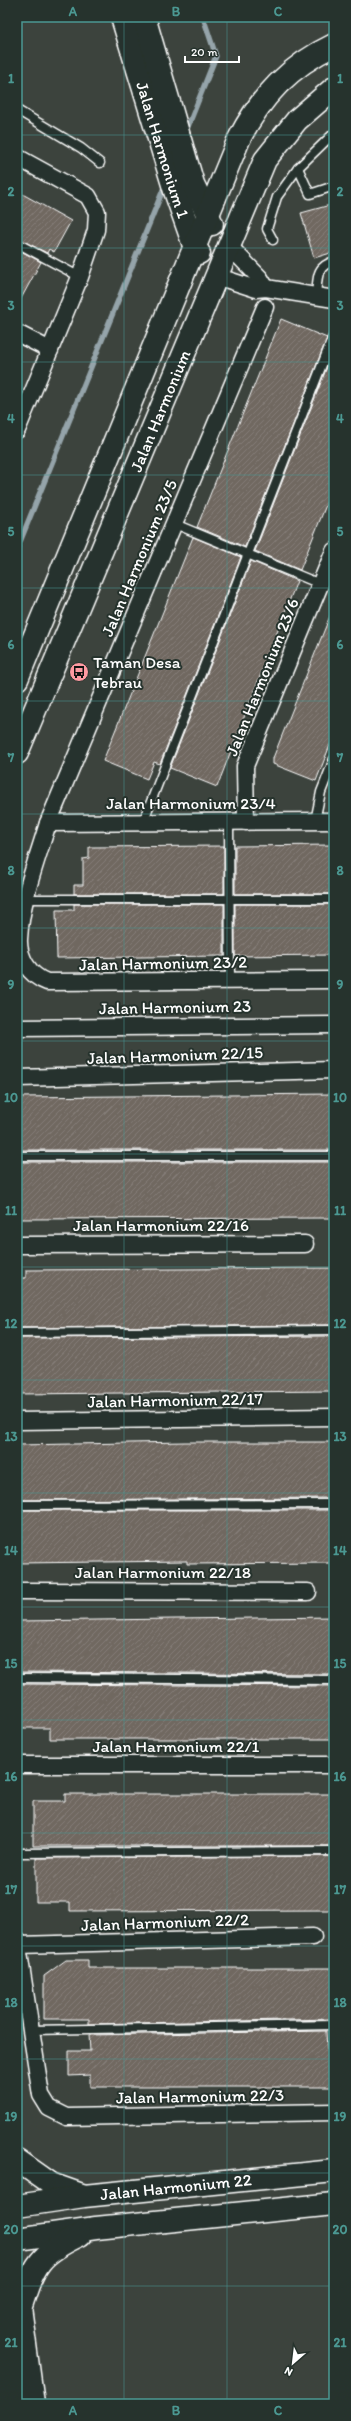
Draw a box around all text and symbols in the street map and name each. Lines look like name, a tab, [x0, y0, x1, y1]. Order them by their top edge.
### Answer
text: A	[68, 4, 78, 19]
text: B	[172, 4, 181, 19]
text: C	[274, 4, 283, 19]
scale bar	[185, 38, 239, 64]
text: 20 m	[191, 45, 218, 59]
text: 1	[8, 71, 14, 86]
text: 1	[337, 71, 343, 86]
street label: Jalan Harmonium 1	[132, 79, 194, 221]
text: 2	[8, 184, 15, 199]
text: 2	[337, 184, 344, 199]
text: 3	[7, 298, 15, 313]
text: 3	[336, 298, 344, 313]
street label: Jalan Harmonium	[126, 347, 195, 475]
text: 4	[7, 411, 15, 426]
text: 4	[336, 411, 344, 426]
street label: Jalan Harmonium 23/5	[97, 477, 181, 639]
text: 5	[8, 524, 15, 539]
text: 5	[337, 524, 344, 539]
street label: Jalan Harmonium 23/6	[221, 595, 303, 759]
text: 6	[8, 637, 15, 652]
text: 6	[337, 637, 344, 652]
place label: Taman Desa Tebrau	[93, 652, 181, 692]
bus stop icon: Taman Desa Tebrau	[68, 661, 90, 683]
text: 7	[7, 750, 15, 765]
text: 7	[336, 750, 344, 765]
street label: Jalan Harmonium 23/4	[106, 793, 276, 813]
text: 8	[7, 863, 15, 878]
text: 8	[336, 863, 344, 878]
street label: Jalan Harmonium 23/2	[79, 952, 247, 974]
text: 9	[8, 977, 15, 992]
text: 9	[337, 977, 344, 992]
street label: Jalan Harmonium 23	[99, 996, 251, 1018]
street label: Jalan Harmonium 22/15	[87, 1042, 263, 1068]
text: 10	[4, 1090, 18, 1105]
text: 10	[333, 1090, 347, 1105]
text: 11	[5, 1203, 17, 1218]
text: 11	[334, 1203, 346, 1218]
street label: Jalan Harmonium 22/16	[73, 1215, 249, 1235]
text: 12	[5, 1316, 18, 1331]
text: 12	[334, 1316, 347, 1331]
street label: Jalan Harmonium 22/17	[87, 1388, 263, 1412]
text: 13	[4, 1429, 18, 1444]
text: 13	[333, 1429, 347, 1444]
text: 14	[4, 1543, 18, 1558]
text: 14	[333, 1543, 347, 1558]
street label: Jalan Harmonium 22/18	[75, 1562, 251, 1582]
text: 15	[5, 1656, 18, 1671]
text: 15	[334, 1656, 347, 1671]
street label: Jalan Harmonium 22/1	[92, 1736, 260, 1756]
text: 16	[5, 1769, 18, 1784]
text: 16	[334, 1769, 347, 1784]
text: 17	[5, 1882, 18, 1897]
text: 17	[334, 1882, 347, 1897]
street label: Jalan Harmonium 22/2	[81, 1909, 249, 1935]
text: 18	[4, 1995, 18, 2010]
text: 18	[333, 1995, 347, 2010]
street label: Jalan Harmonium 22/3	[116, 2085, 284, 2107]
text: 19	[5, 2109, 18, 2124]
text: 19	[334, 2109, 347, 2124]
street label: Jalan Harmonium 22	[99, 2169, 253, 2204]
text: 20	[4, 2222, 18, 2237]
text: 20	[333, 2222, 347, 2237]
text: 21	[5, 2335, 17, 2350]
text: 21	[334, 2335, 346, 2350]
north arrow	[273, 2343, 313, 2383]
text: N	[282, 2364, 295, 2379]
text: A	[68, 2403, 78, 2418]
text: B	[172, 2403, 181, 2418]
text: C	[274, 2403, 283, 2418]

